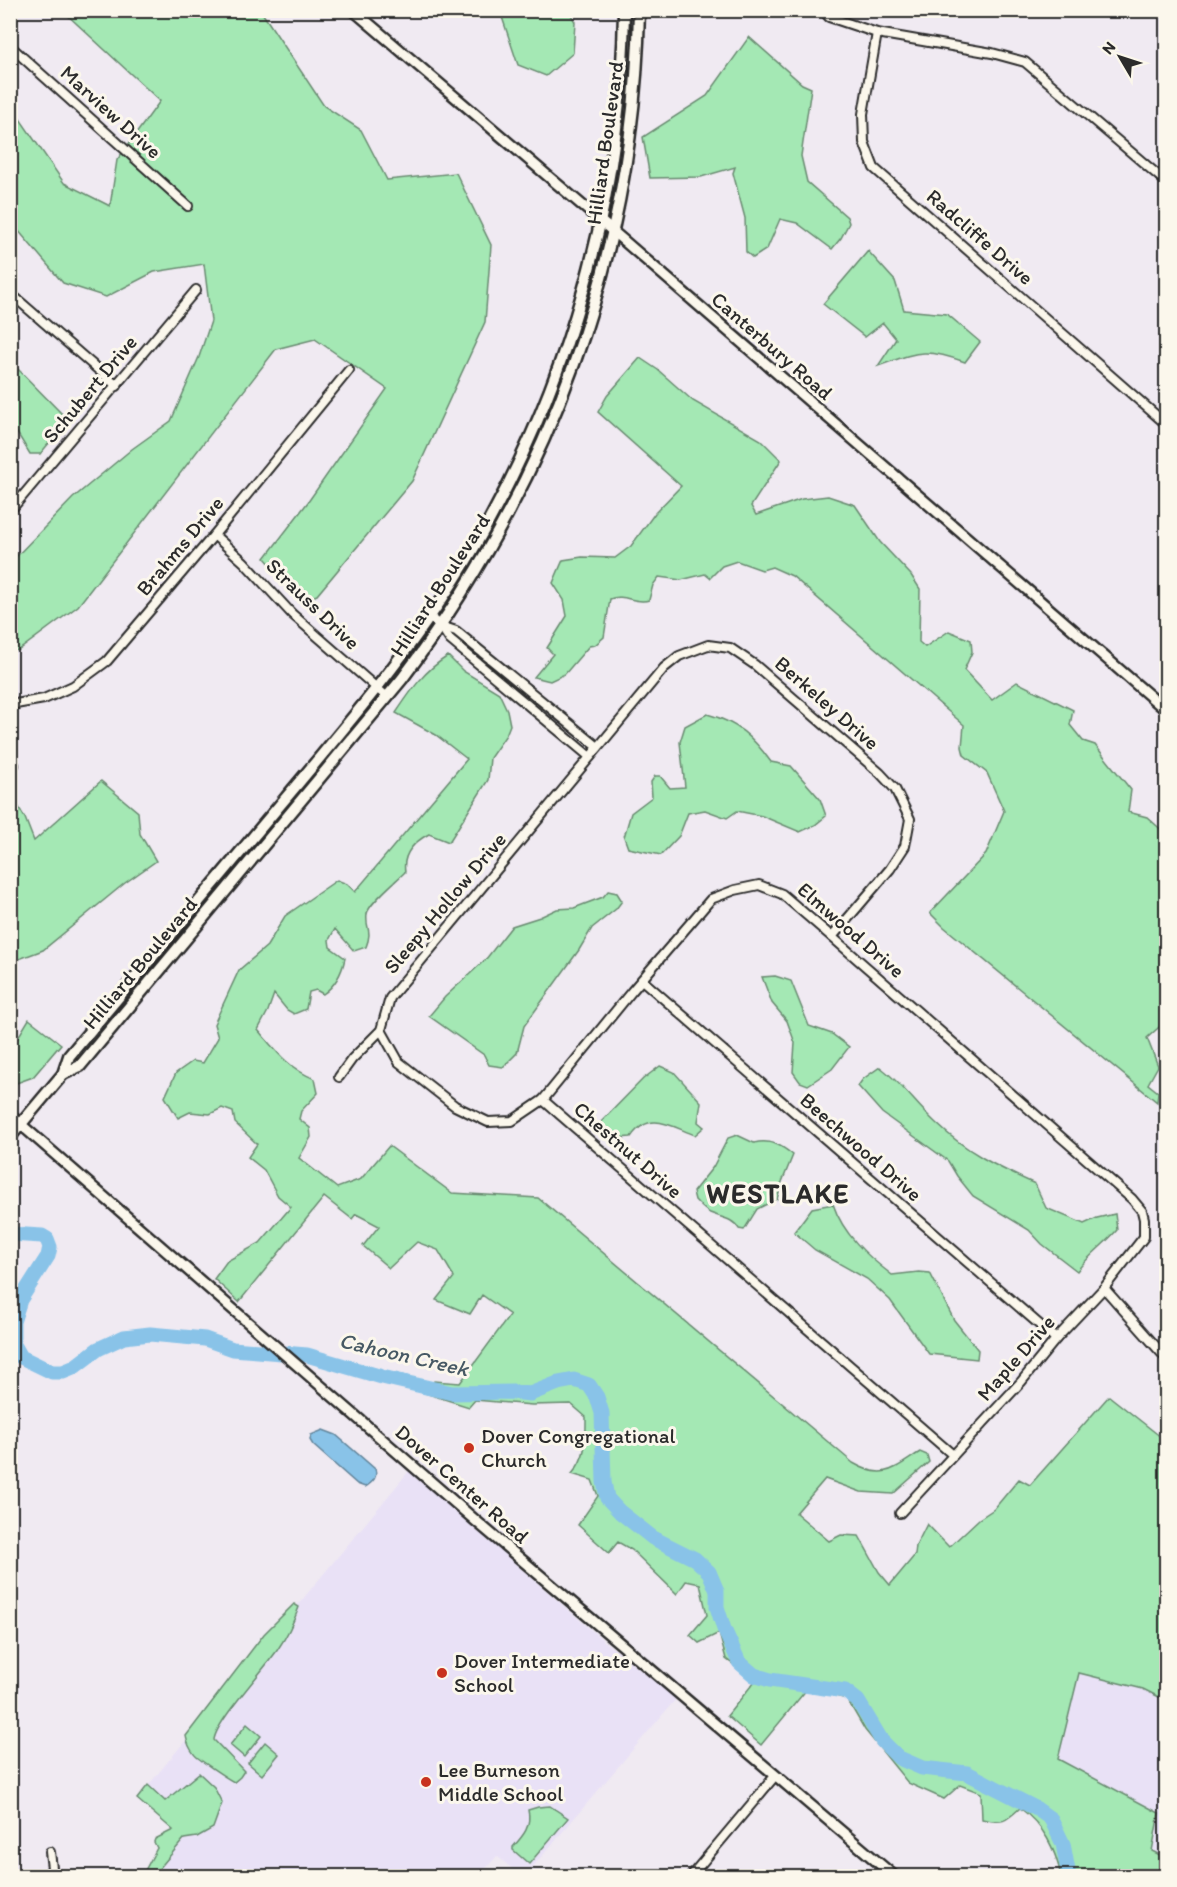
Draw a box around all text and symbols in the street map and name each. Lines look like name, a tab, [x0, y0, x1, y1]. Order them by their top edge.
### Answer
north arrow	[1090, 27, 1150, 87]
text: N	[1098, 38, 1120, 58]
street label: Marview Drive	[56, 60, 167, 164]
street label: Hilliard Boulevard	[581, 60, 628, 226]
street label: Radcliffe Drive	[922, 183, 1039, 290]
street label: Canterbury Road	[706, 286, 839, 405]
street label: Schubert Drive	[37, 330, 142, 448]
street label: Brahms Drive	[131, 491, 228, 601]
street label: Hilliard Boulevard	[384, 509, 495, 661]
street label: Strauss Drive	[261, 553, 365, 654]
street label: Berkeley Drive	[770, 650, 885, 755]
street label: Sleepy Hollow Drive	[378, 827, 511, 979]
street label: Elmwood Drive	[793, 876, 910, 983]
street label: Hilliard Boulevard	[77, 892, 202, 1034]
street label: Beechwood Drive	[795, 1087, 927, 1206]
street label: Chestnut Drive	[569, 1096, 688, 1203]
district label: WESTLAKE	[706, 1177, 850, 1210]
street label: Maple Drive	[971, 1310, 1060, 1406]
water label: Cahoon Creek	[337, 1327, 473, 1383]
street label: Dover Center Road	[390, 1419, 535, 1549]
place label: Dover Congregational Church	[481, 1423, 675, 1472]
marker: Dover Congregational Church	[462, 1441, 476, 1455]
place label: Dover Intermediate School	[454, 1648, 630, 1697]
marker: Dover Intermediate School	[435, 1666, 449, 1680]
place label: Lee Burneson Middle School	[438, 1757, 563, 1806]
marker: Lee Burneson Middle School	[419, 1775, 433, 1789]

